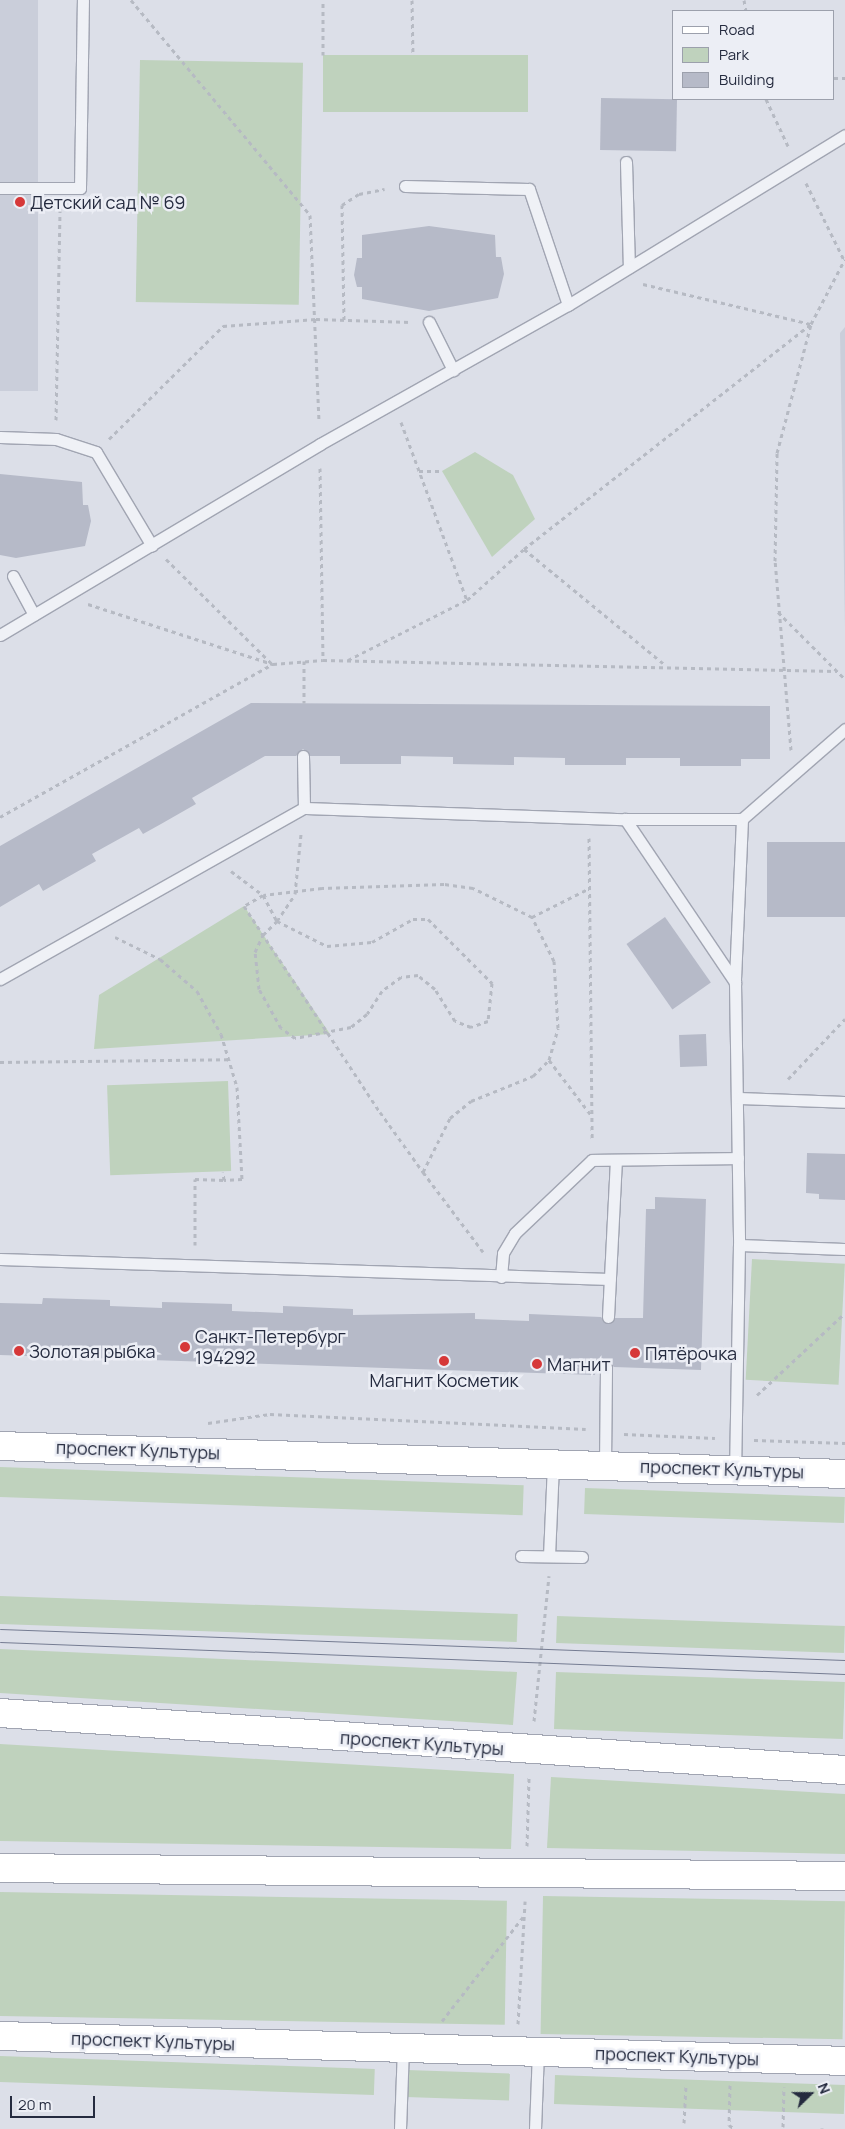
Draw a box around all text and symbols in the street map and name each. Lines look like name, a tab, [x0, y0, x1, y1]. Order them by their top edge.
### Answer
legend	[672, 10, 835, 100]
text: Road	[719, 19, 755, 40]
text: Park	[719, 44, 749, 65]
text: Building	[719, 69, 774, 90]
place label: Детский сад № 69	[30, 191, 186, 213]
marker: Детский сад № 69	[14, 196, 26, 208]
place label: Санкт-Петербург 194292	[195, 1326, 346, 1368]
place label: Золотая рыбка	[29, 1340, 156, 1362]
marker: Санкт-Петербург 194292	[179, 1341, 191, 1353]
place label: Пятёрочка	[645, 1342, 737, 1364]
marker: Золотая рыбка	[13, 1345, 25, 1357]
marker: Пятёрочка	[629, 1347, 641, 1359]
place label: Магнит	[547, 1353, 610, 1375]
marker: Магнит Косметик	[438, 1355, 450, 1367]
marker: Магнит	[531, 1358, 543, 1370]
place label: Магнит Косметик	[370, 1369, 518, 1391]
street label: проспект Культуры	[56, 1436, 220, 1464]
street label: проспект Культуры	[640, 1455, 804, 1483]
street label: проспект Культуры	[339, 1727, 505, 1759]
street label: проспект Культуры	[71, 2027, 235, 2055]
street label: проспект Культуры	[595, 2042, 759, 2070]
north arrow	[785, 2069, 835, 2119]
text: N	[814, 2080, 835, 2096]
scale bar	[12, 2086, 98, 2118]
text: 20 m	[18, 2094, 51, 2115]

